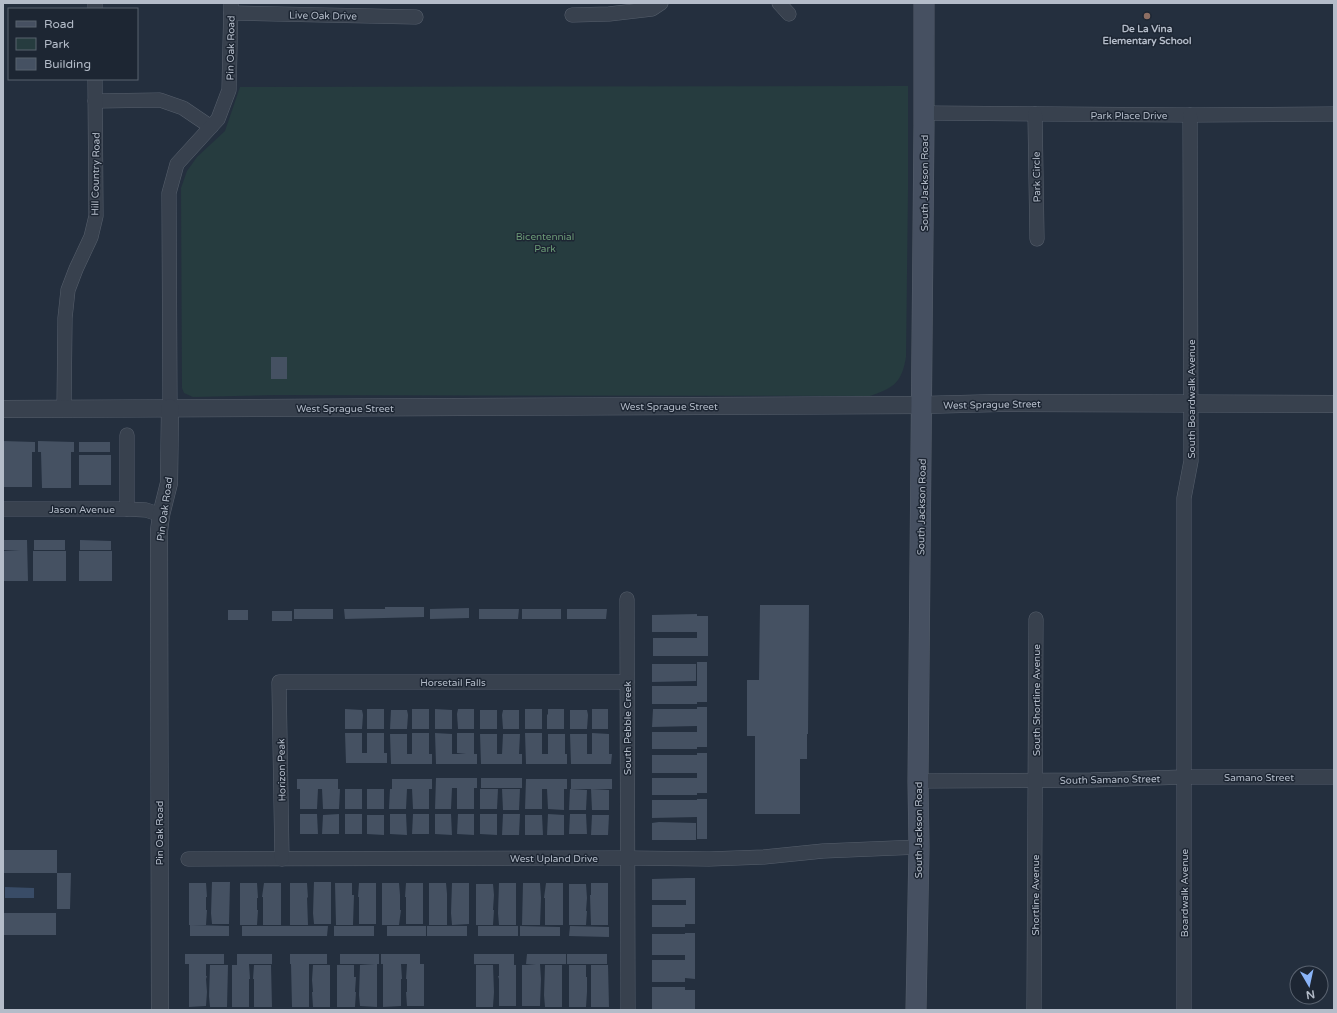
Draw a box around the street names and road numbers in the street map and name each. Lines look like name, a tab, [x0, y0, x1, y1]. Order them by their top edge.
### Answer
street label: Live Oak Drive	[289, 9, 357, 23]
street label: Pin Oak Road	[224, 16, 238, 80]
street label: Park Place Drive	[1091, 110, 1168, 122]
street label: Hill Country Road	[89, 132, 103, 216]
street label: South Jackson Road	[919, 135, 931, 231]
street label: Park Circle	[1031, 151, 1043, 202]
street label: South Boardwalk Avenue	[1186, 339, 1198, 459]
street label: West Sprague Street	[943, 398, 1041, 412]
street label: West Sprague Street	[620, 401, 718, 413]
street label: West Sprague Street	[296, 403, 394, 415]
street label: South Jackson Road	[915, 459, 929, 555]
street label: Pin Oak Road	[155, 476, 175, 542]
street label: Jason Avenue	[49, 504, 115, 516]
street label: South Shortline Avenue	[1031, 644, 1043, 756]
street label: Horsetail Falls	[420, 677, 486, 689]
street label: South Pebble Creek	[622, 681, 634, 775]
street label: Horizon Peak	[275, 738, 289, 802]
street label: Samano Street	[1224, 772, 1294, 784]
street label: South Samano Street	[1060, 773, 1161, 787]
street label: South Jackson Road	[913, 782, 925, 878]
street label: Pin Oak Road	[154, 801, 166, 865]
street label: Boardwalk Avenue	[1179, 848, 1191, 937]
street label: West Upland Drive	[510, 853, 598, 865]
street label: Shortline Avenue	[1030, 854, 1042, 936]

